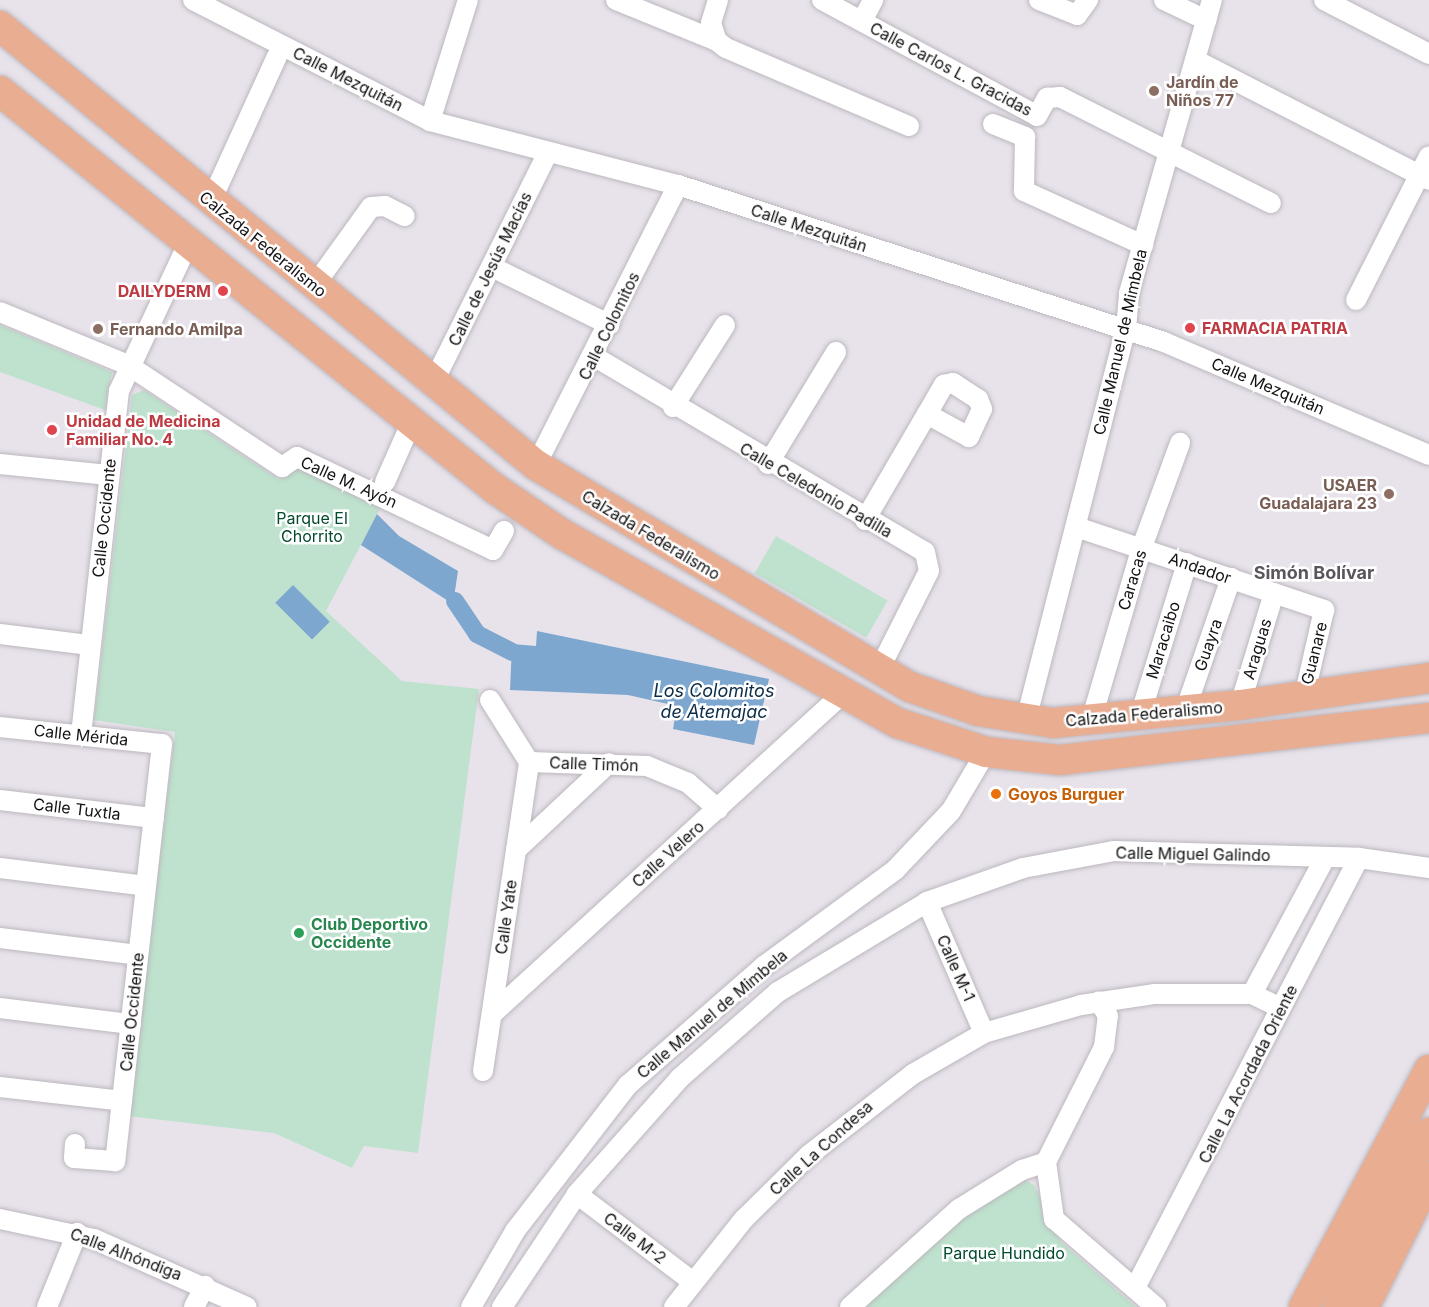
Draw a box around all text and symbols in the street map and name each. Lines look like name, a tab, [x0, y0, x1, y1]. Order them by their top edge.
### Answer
street label: Calle Carlos L. Gracidas	[867, 18, 1035, 120]
street label: Calle Mezquitán	[290, 43, 406, 115]
place label: Jardín de Niños 77	[1166, 72, 1239, 110]
marker: Jardín de Niños 77	[1147, 84, 1161, 98]
street label: Calzada Federalismo	[196, 187, 330, 301]
street label: Calle de Jesús Macías	[444, 189, 536, 349]
street label: Calle Mezquitán	[748, 200, 870, 256]
street label: Calle Manuel de Mimbela	[1089, 247, 1151, 437]
street label: Calle Colomitos	[575, 269, 643, 383]
place label: DAILYDERM	[118, 281, 211, 301]
marker: DAILYDERM	[216, 284, 230, 298]
place label: FARMACIA PATRIA	[1202, 318, 1348, 338]
place label: Fernando Amilpa	[110, 319, 243, 339]
marker: FARMACIA PATRIA	[1183, 321, 1197, 335]
marker: Fernando Amilpa	[91, 322, 105, 336]
street label: Calle Mezquitán	[1208, 353, 1328, 419]
place label: Unidad de Medicina Familiar No. 4	[66, 411, 221, 449]
marker: Unidad de Medicina Familiar No. 4	[43, 421, 61, 439]
street label: Calle Celedonio Padilla	[736, 438, 896, 542]
street label: Calle M. Ayón	[298, 452, 400, 512]
street label: Calle Occidente	[88, 458, 120, 578]
place label: USAER Guadalajara 23	[1259, 475, 1377, 513]
street label: Calzada Federalismo	[578, 486, 724, 584]
marker: USAER Guadalajara 23	[1382, 487, 1396, 501]
park label: Parque El Chorrito	[276, 508, 348, 546]
street label: Caracas	[1114, 547, 1150, 613]
street label: Andador	[1166, 548, 1234, 588]
district label: Simón Bolívar	[1254, 562, 1374, 584]
street label: Maracaibo	[1142, 599, 1184, 681]
street label: Guayra	[1190, 616, 1226, 674]
street label: Araguas	[1239, 616, 1275, 682]
street label: Guanare	[1297, 620, 1331, 686]
water label: Los Colomitos de Atemajac	[654, 681, 774, 724]
street label: Calzada Federalismo	[1065, 698, 1223, 730]
street label: Calle Mérida	[33, 720, 129, 750]
street label: Calle Timón	[549, 753, 639, 775]
place label: Goyos Burguer	[1008, 784, 1124, 804]
marker: Goyos Burguer	[989, 787, 1003, 801]
street label: Calle Tuxtla	[32, 794, 122, 824]
street label: Calle Velero	[628, 817, 708, 891]
street label: Calle Miguel Galindo	[1115, 843, 1271, 865]
street label: Calle Yate	[491, 878, 521, 956]
place label: Club Deportivo Occidente	[311, 914, 428, 952]
marker: Club Deportivo Occidente	[292, 926, 306, 940]
street label: Calle M-1	[933, 932, 979, 1004]
street label: Calle Manuel de Mimbela	[633, 945, 791, 1083]
street label: Calle Occidente	[116, 952, 148, 1072]
street label: Calle La Acordada Oriente	[1195, 981, 1301, 1167]
street label: Calle La Condesa	[766, 1097, 876, 1199]
street label: Calle M-2	[600, 1208, 670, 1268]
street label: Calle Alhóndiga	[67, 1224, 185, 1284]
park label: Parque Hundido	[943, 1243, 1065, 1263]

